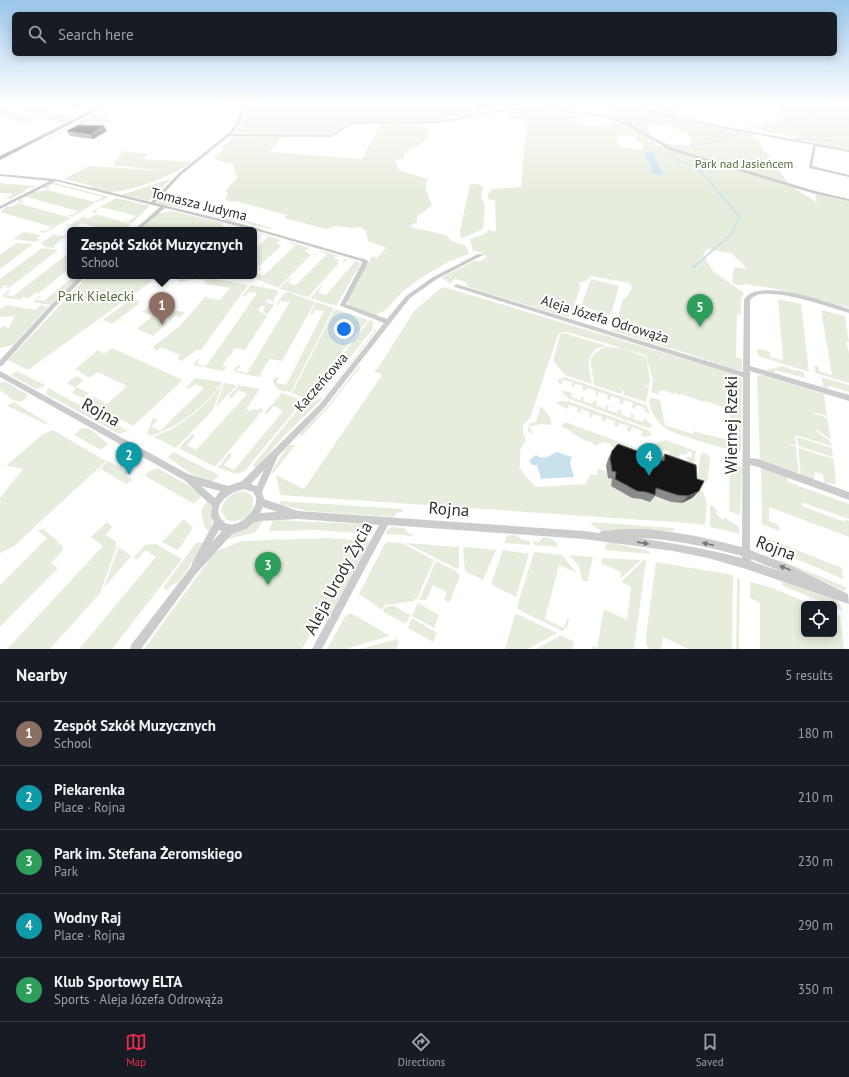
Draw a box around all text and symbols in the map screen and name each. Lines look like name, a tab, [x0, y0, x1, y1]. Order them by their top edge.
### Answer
search box	[12, 12, 837, 56]
icon: search	[26, 23, 48, 45]
text: Search here	[58, 25, 134, 44]
park label: Park nad Jasieńcem	[695, 156, 793, 171]
street label: Tomasza Judyma	[149, 183, 249, 225]
popup	[67, 227, 257, 279]
text: Zespół Szkół Muzycznych	[81, 235, 243, 254]
text: School	[81, 254, 119, 271]
park label: Park Kielecki	[58, 287, 134, 305]
street label: Aleja Józefa Odrowąża	[539, 291, 671, 347]
pin: 1	[149, 292, 175, 325]
pin: 5	[687, 294, 713, 327]
your location	[334, 319, 354, 339]
street label: Kaczeńcowa	[290, 349, 352, 415]
street label: Wiernej Rzeki	[720, 376, 742, 474]
street label: Rojna	[78, 393, 124, 431]
pin: 2	[116, 442, 142, 475]
pin: 4	[636, 443, 662, 476]
street label: Rojna	[428, 497, 470, 521]
street label: Aleja Urody Życia	[299, 518, 377, 638]
street label: Rojna	[753, 530, 799, 566]
one-way arrow	[637, 540, 649, 546]
one-way arrow	[702, 541, 714, 547]
pin: 3	[255, 552, 281, 585]
one-way arrow	[779, 565, 790, 571]
map controls	[801, 601, 837, 637]
button: locate	[801, 601, 837, 637]
text: Nearby	[16, 664, 67, 686]
text: 5 results	[785, 667, 833, 684]
text: Zespół Szkół Muzycznych	[54, 716, 216, 735]
text: 1	[25, 725, 33, 742]
text: 180 m	[798, 725, 833, 742]
text: School	[54, 735, 92, 752]
text: Piekarenka	[54, 780, 125, 799]
text: 2	[25, 789, 33, 806]
text: 210 m	[798, 789, 833, 806]
text: Place · Rojna	[54, 799, 125, 816]
text: Park im. Stefana Żeromskiego	[54, 844, 242, 863]
text: 3	[25, 853, 33, 870]
text: 230 m	[798, 853, 833, 870]
text: Park	[54, 863, 78, 880]
text: Wodny Raj	[54, 908, 121, 927]
text: 4	[25, 917, 33, 934]
text: 290 m	[798, 917, 833, 934]
text: Place · Rojna	[54, 927, 125, 944]
text: Klub Sportowy ELTA	[54, 972, 182, 991]
text: 5	[25, 981, 33, 998]
text: 350 m	[798, 981, 833, 998]
text: Sports · Aleja Józefa Odrowąża	[54, 991, 223, 1008]
tab: Map	[125, 1031, 147, 1069]
tab: Directions	[398, 1031, 445, 1069]
tab: Saved	[696, 1031, 724, 1069]

